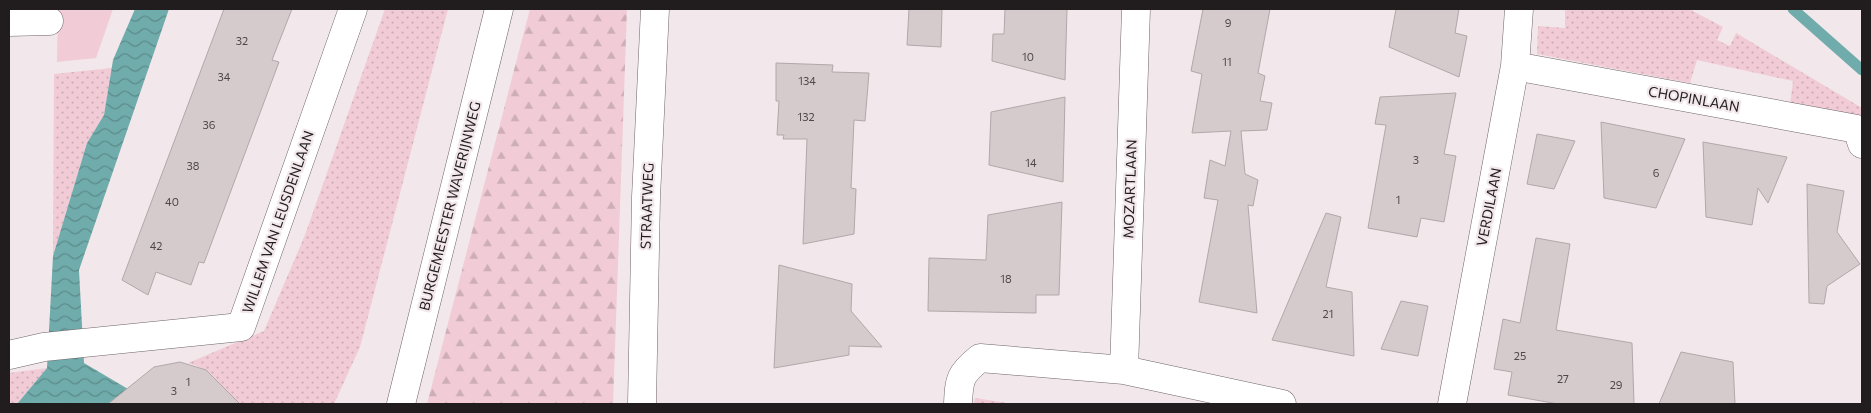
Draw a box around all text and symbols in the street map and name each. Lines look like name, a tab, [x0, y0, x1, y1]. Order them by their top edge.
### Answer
house number: 9	[1225, 16, 1232, 29]
house number: 32	[236, 34, 248, 47]
house number: 10	[1022, 50, 1034, 63]
house number: 11	[1222, 55, 1232, 68]
house number: 34	[218, 70, 231, 83]
house number: 134	[798, 74, 816, 87]
street label: CHOPINLAAN	[1647, 82, 1741, 115]
street label: BURGEMEESTER WAVERIJNWEG	[415, 100, 484, 312]
house number: 132	[797, 110, 815, 123]
house number: 36	[203, 118, 216, 131]
street label: WILLEM VAN LEUSDENLAAN	[238, 128, 317, 315]
street label: MOZARTLAAN	[1119, 139, 1140, 239]
house number: 3	[1413, 153, 1419, 166]
house number: 14	[1025, 156, 1037, 169]
house number: 38	[187, 159, 200, 172]
street label: STRAATWEG	[636, 163, 657, 249]
street label: VERDILAAN	[1473, 166, 1504, 248]
house number: 6	[1653, 166, 1660, 179]
house number: 1	[1396, 193, 1400, 206]
house number: 40	[165, 195, 179, 208]
house number: 42	[150, 239, 162, 252]
house number: 18	[1000, 272, 1012, 285]
house number: 21	[1323, 307, 1333, 320]
house number: 25	[1514, 349, 1526, 362]
house number: 27	[1557, 372, 1569, 385]
house number: 1	[186, 375, 190, 388]
house number: 29	[1610, 378, 1623, 391]
house number: 3	[171, 384, 177, 397]

